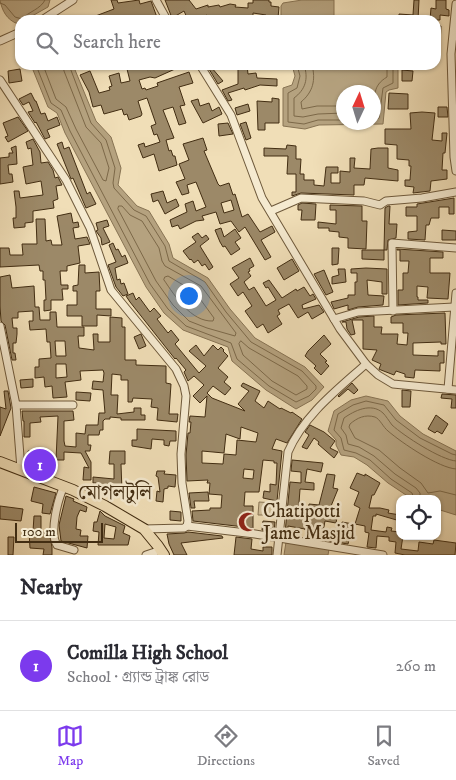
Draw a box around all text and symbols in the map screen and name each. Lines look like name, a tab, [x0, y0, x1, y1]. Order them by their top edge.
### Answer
search box	[15, 15, 441, 70]
icon: search	[33, 29, 61, 57]
text: Search here	[73, 31, 161, 54]
north arrow	[336, 85, 381, 130]
your location	[176, 283, 202, 309]
pin: 1	[24, 446, 56, 484]
district label: মোগলটুলি	[78, 480, 153, 506]
map controls	[396, 495, 441, 540]
button: locate	[396, 495, 441, 540]
place label: Chatipotti Jame Masjid	[261, 500, 356, 545]
mosque icon: Chatipotti Jame Masjid	[237, 511, 259, 533]
scale bar	[15, 520, 102, 543]
text: 100 m	[22, 523, 56, 541]
text: Nearby	[20, 575, 82, 601]
text: Comilla High School	[67, 642, 228, 665]
text: 1	[33, 656, 39, 676]
text: 260 m	[396, 656, 436, 676]
text: School · গ্র্যান্ড ট্রাঙ্ক রোড	[67, 667, 209, 687]
tab: Map	[56, 722, 84, 770]
tab: Directions	[197, 722, 255, 770]
tab: Saved	[368, 722, 400, 770]

